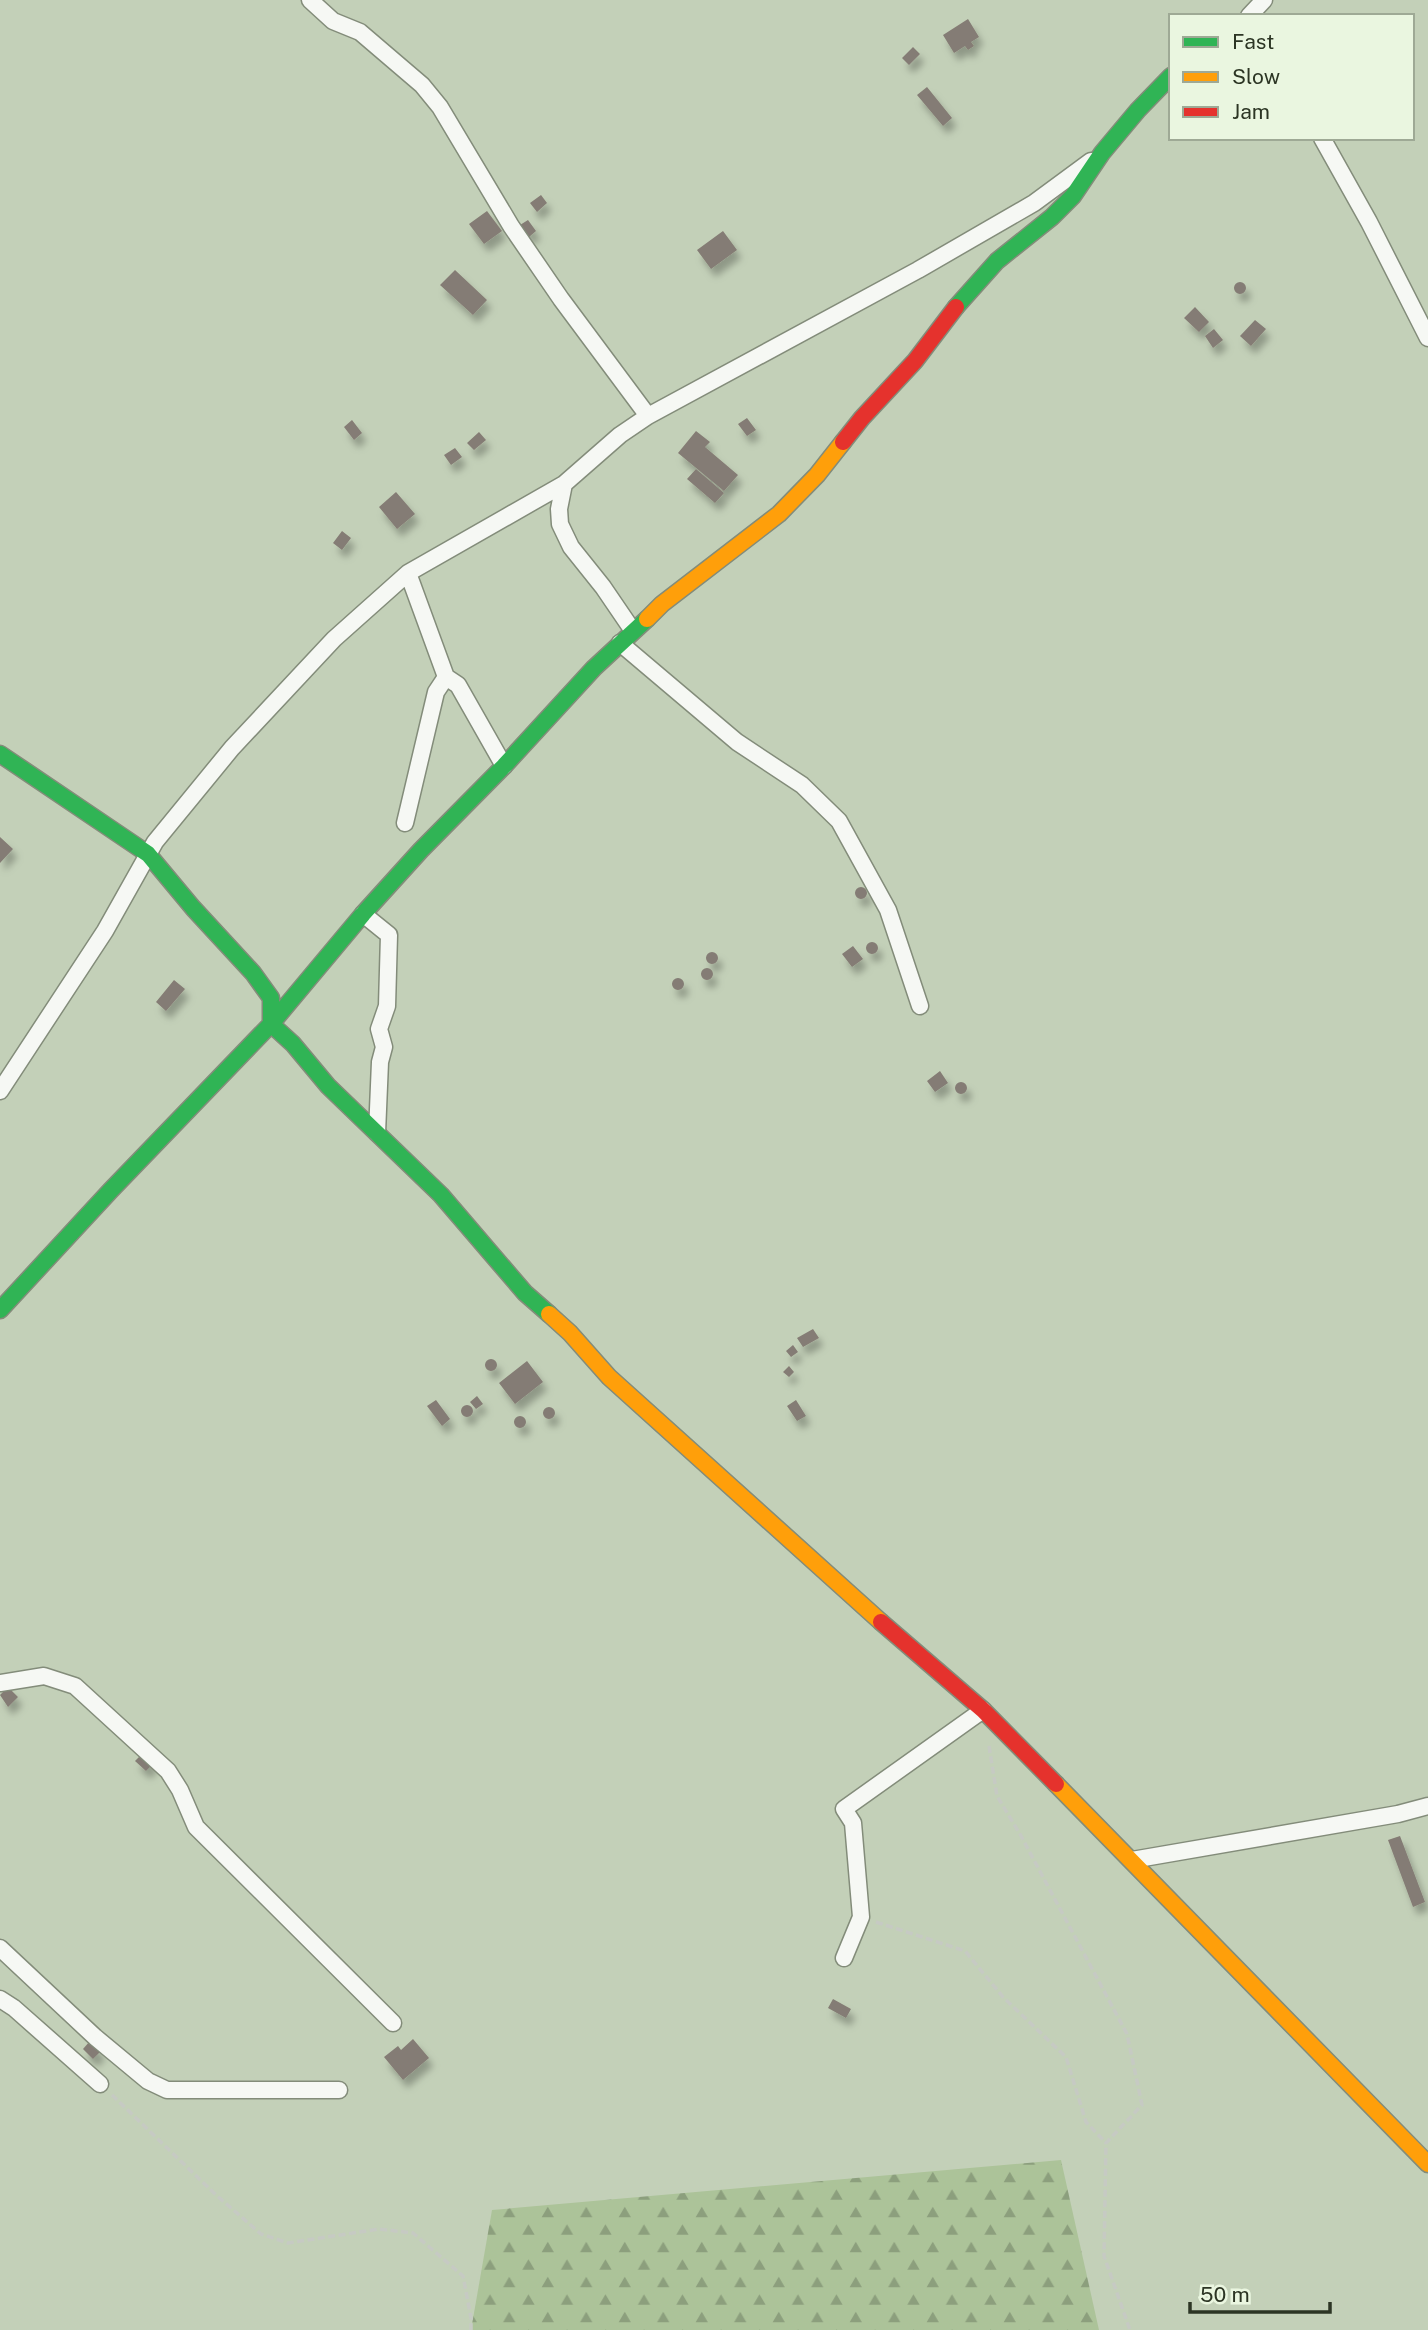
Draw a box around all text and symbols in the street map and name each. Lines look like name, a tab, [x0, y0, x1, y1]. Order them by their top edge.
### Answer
legend	[1169, 14, 1414, 140]
text: Fast	[1232, 29, 1274, 54]
text: Slow	[1232, 64, 1280, 89]
text: Jam	[1232, 99, 1270, 124]
scale bar	[1190, 2270, 1330, 2314]
text: 50 m	[1200, 2282, 1250, 2307]

